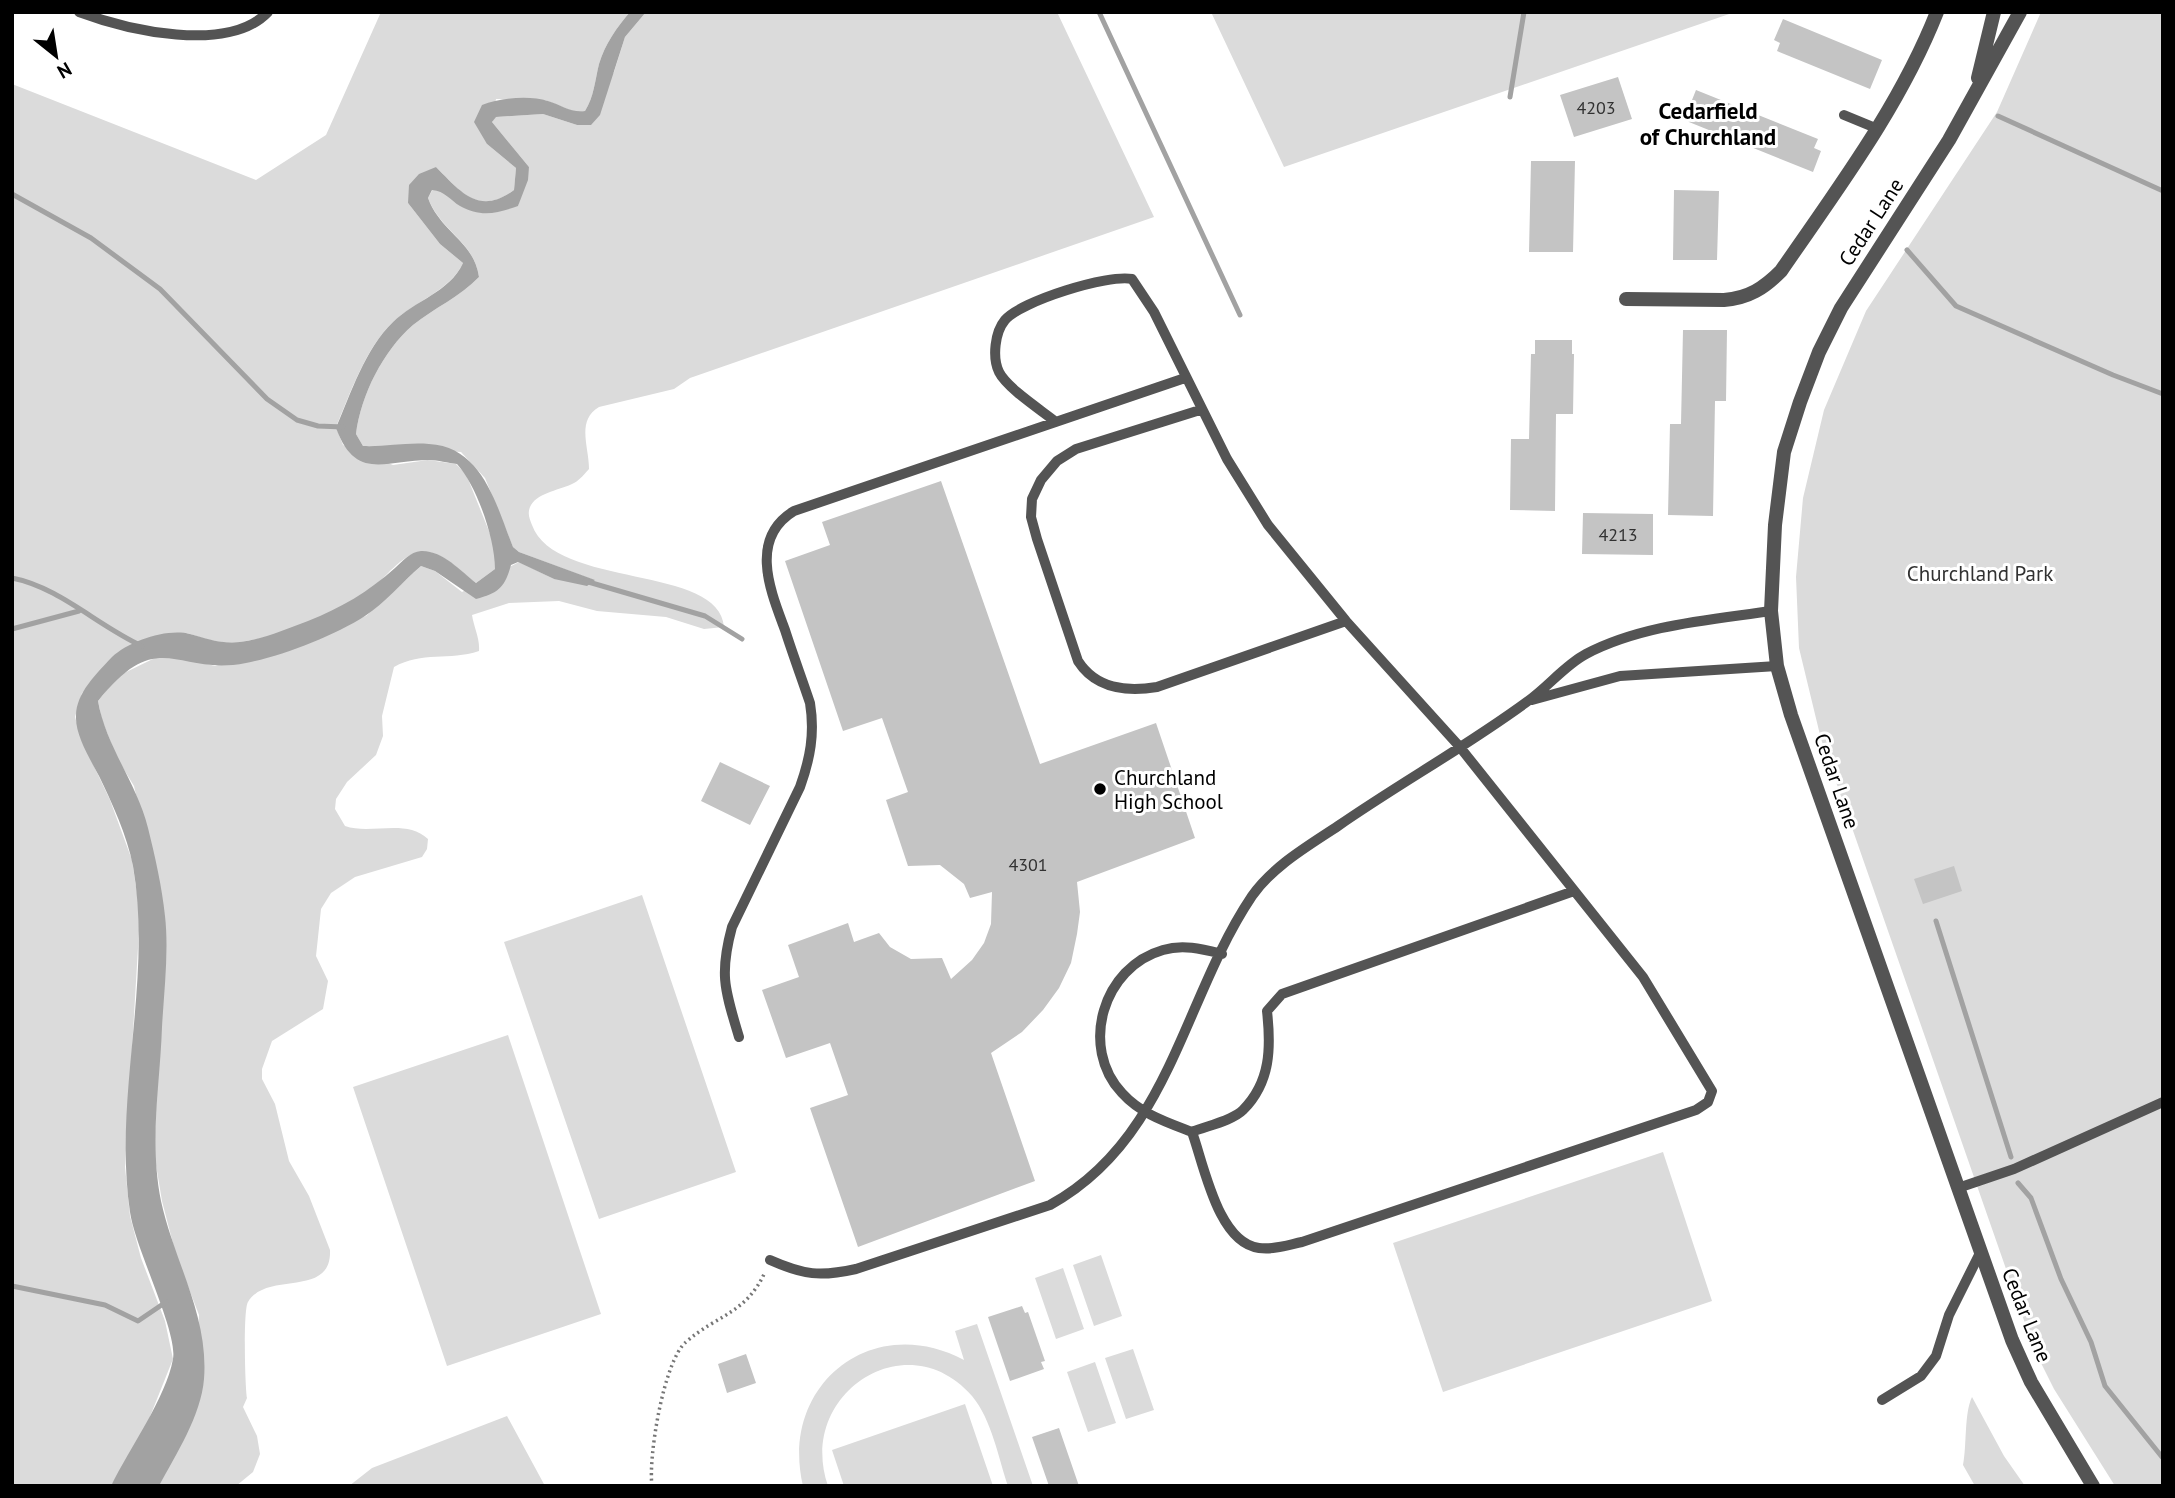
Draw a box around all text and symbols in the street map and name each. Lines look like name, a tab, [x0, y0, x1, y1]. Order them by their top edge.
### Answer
north arrow	[21, 21, 91, 91]
text: N	[53, 57, 76, 84]
house number: 4203	[1576, 96, 1616, 119]
district label: Cedarfield of Churchland	[1640, 96, 1776, 151]
street label: Cedar Lane	[1833, 173, 1909, 271]
house number: 4213	[1598, 523, 1638, 546]
park label: Churchland Park	[1907, 560, 2053, 587]
street label: Cedar Lane	[1808, 730, 1866, 832]
place label: Churchland High School	[1114, 764, 1223, 815]
marker: Churchland High School	[1092, 781, 1108, 797]
house number: 4301	[1008, 853, 1048, 876]
street label: Cedar Lane	[1996, 1264, 2058, 1366]

